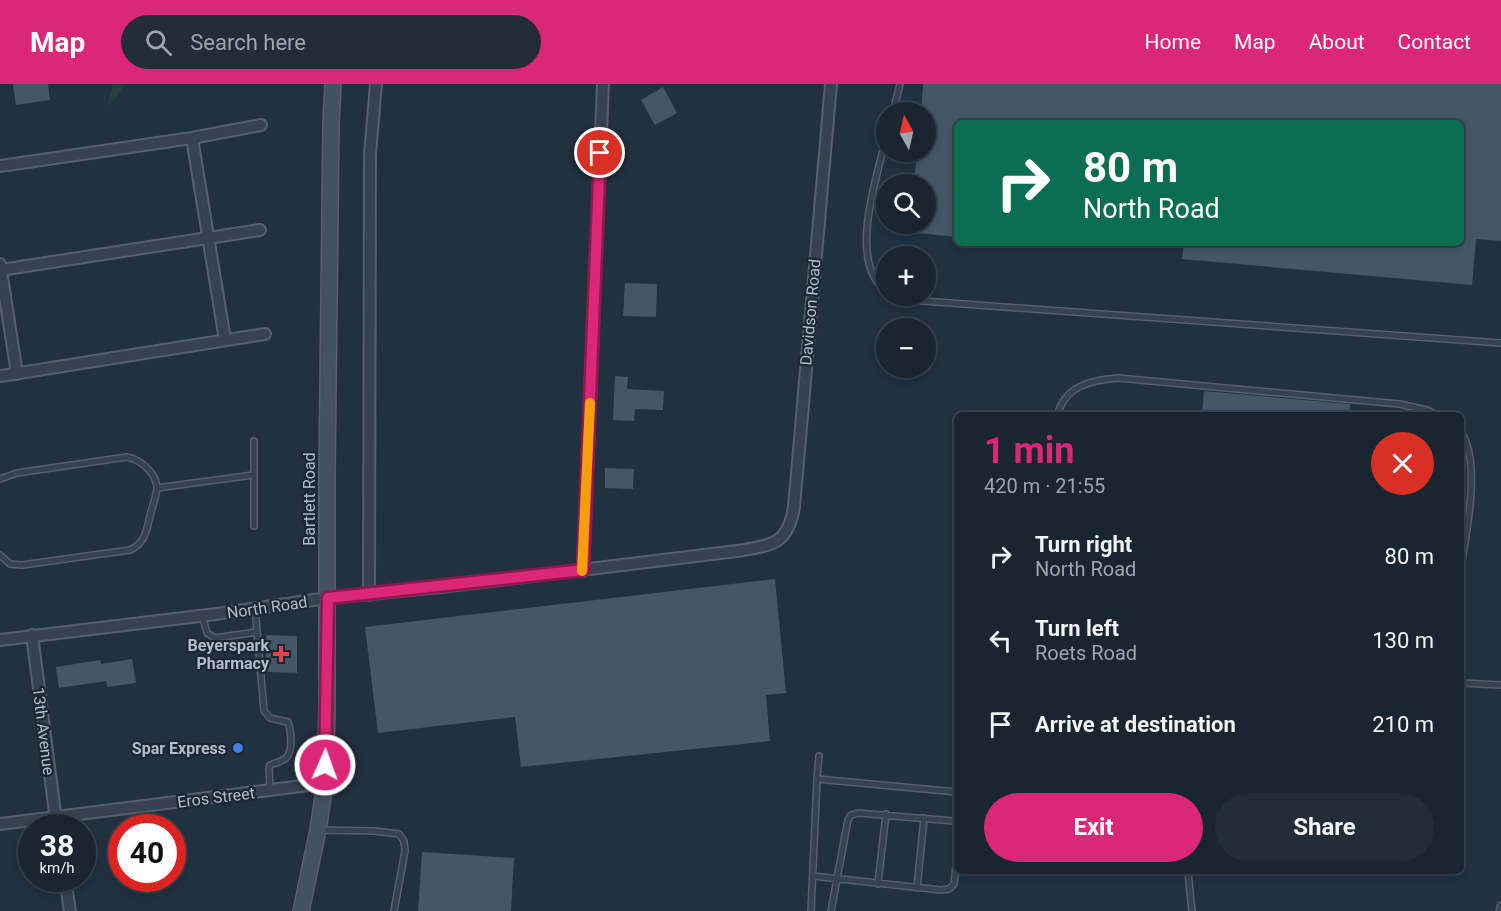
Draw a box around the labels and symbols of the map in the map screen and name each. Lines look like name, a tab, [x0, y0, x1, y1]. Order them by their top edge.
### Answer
north arrow	[876, 102, 936, 162]
pin	[574, 127, 625, 178]
street label: Davidson Road	[796, 258, 825, 366]
street label: Bartlett Road	[300, 452, 319, 546]
street label: North Road	[226, 592, 309, 623]
place label: Beyerspark Pharmacy	[188, 636, 270, 673]
marker: Beyerspark Pharmacy	[274, 647, 288, 661]
street label: 13th Avenue	[29, 686, 58, 776]
position arrow	[293, 733, 357, 797]
place label: Spar Express	[132, 739, 226, 758]
marker: Spar Express	[231, 741, 245, 755]
street label: Eros Street	[176, 783, 256, 812]
speed limit sign: 40	[108, 814, 186, 892]

